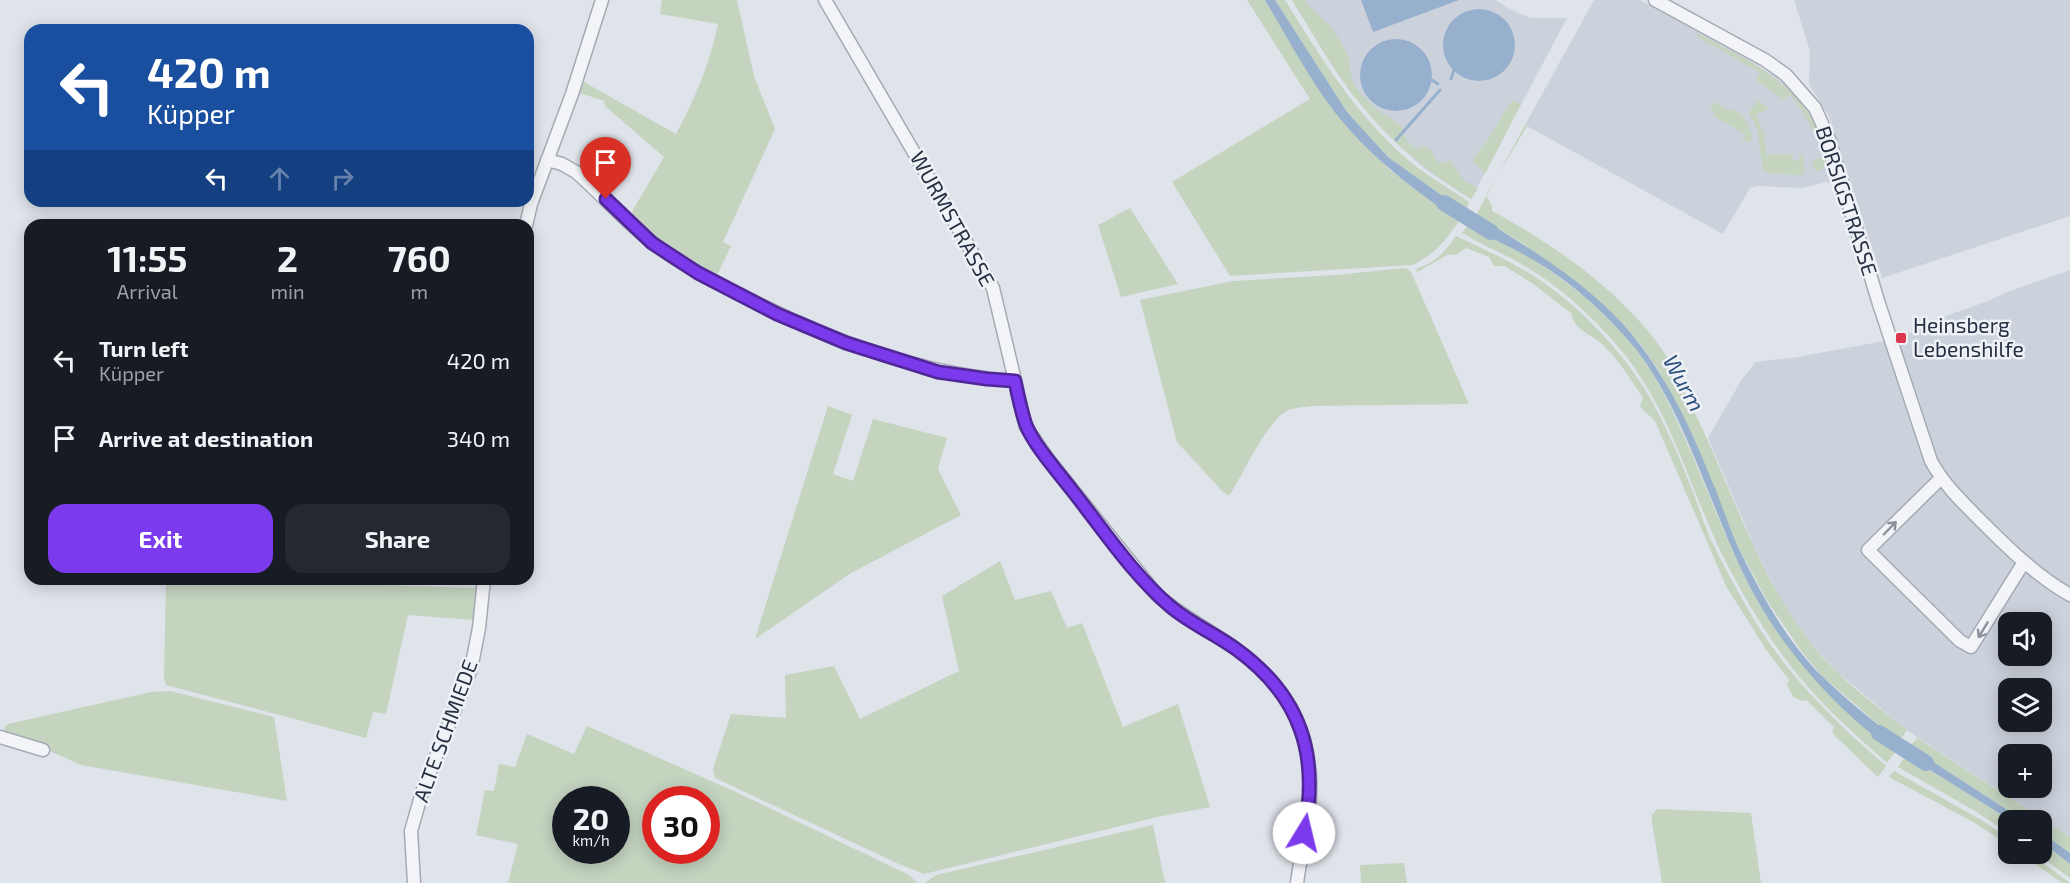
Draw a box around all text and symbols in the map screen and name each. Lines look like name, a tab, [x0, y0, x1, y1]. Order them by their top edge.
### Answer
text: 420 m	[147, 46, 271, 96]
icon: left	[48, 48, 126, 126]
text: Küpper	[147, 97, 235, 129]
street label: BORSIGSTRASSE	[1811, 123, 1883, 279]
pin	[580, 137, 631, 199]
icon: arrive	[589, 146, 622, 179]
street label: WURMSTRASSE	[906, 146, 1001, 290]
icon: left	[200, 162, 233, 195]
icon: ahead	[263, 162, 296, 195]
icon: right	[326, 162, 359, 195]
text: 11:55	[107, 236, 187, 279]
text: 2	[277, 236, 298, 279]
text: 760	[388, 236, 451, 279]
text: Arrival	[117, 279, 178, 303]
text: min	[271, 279, 305, 303]
text: m	[411, 279, 428, 303]
place label: Heinsberg Lebenshilfe	[1913, 312, 2024, 361]
marker: Heinsberg Lebenshilfe	[1894, 331, 1908, 345]
text: Turn left	[99, 335, 188, 361]
icon: left	[48, 344, 81, 377]
text: 420 m	[447, 347, 510, 373]
water label: Wurm	[1659, 350, 1711, 415]
text: Küpper	[99, 361, 164, 385]
icon: arrive	[48, 422, 81, 455]
text: Arrive at destination	[99, 425, 313, 451]
text: 340 m	[447, 425, 510, 451]
button: Exit	[48, 504, 273, 573]
button: Share	[285, 504, 510, 573]
one-way arrow	[1883, 520, 1898, 535]
map controls	[1998, 612, 2052, 864]
button: sound	[1998, 612, 2052, 666]
one-way arrow	[1976, 621, 1988, 638]
street label: ALTE SCHMIEDE	[407, 656, 482, 805]
button: layers	[1998, 678, 2052, 732]
button: +	[1998, 744, 2052, 798]
speed limit sign: 30	[642, 786, 720, 864]
text: 20	[573, 800, 609, 836]
position arrow	[1272, 801, 1336, 865]
button: −	[1998, 810, 2052, 864]
text: km/h	[572, 831, 610, 849]

